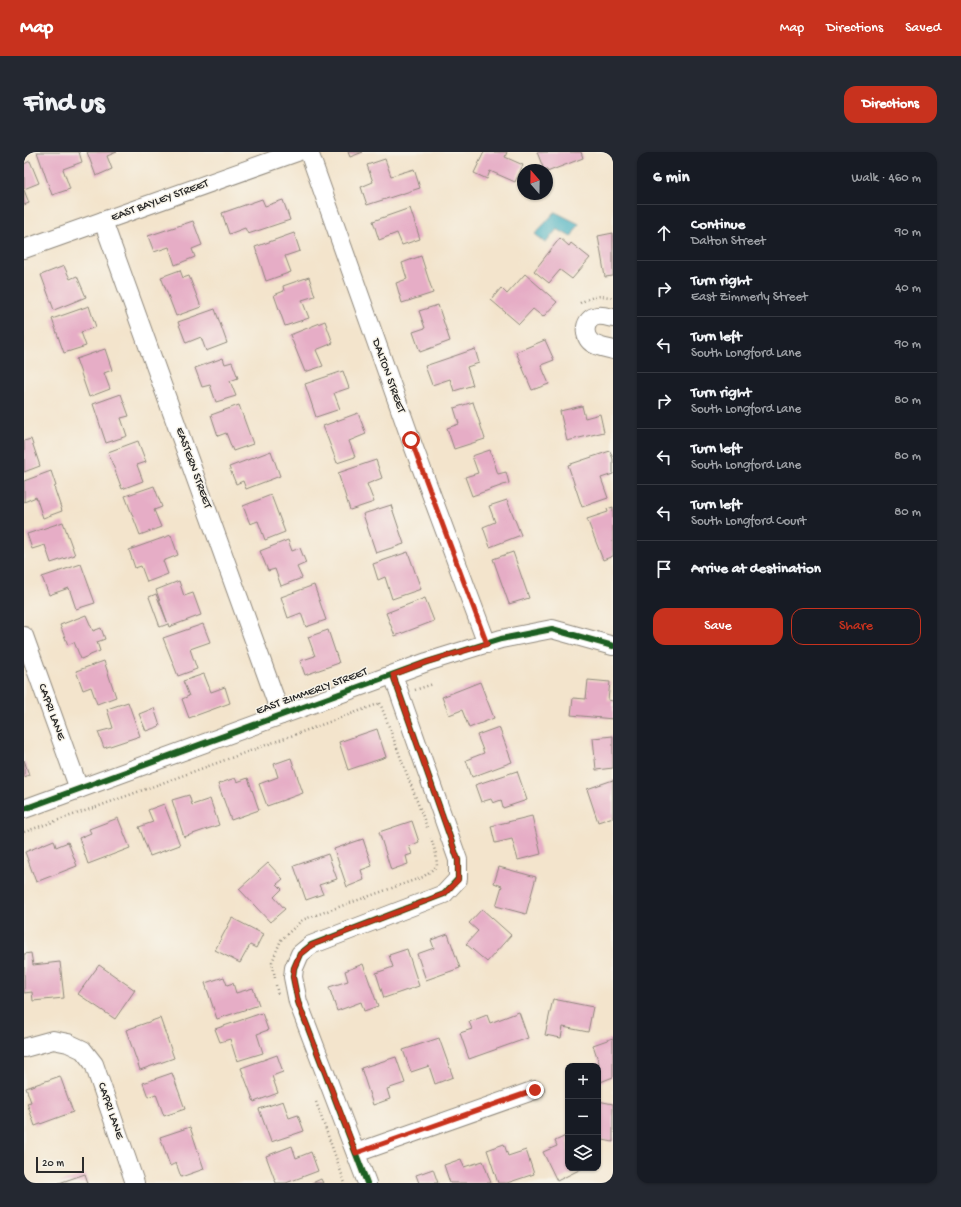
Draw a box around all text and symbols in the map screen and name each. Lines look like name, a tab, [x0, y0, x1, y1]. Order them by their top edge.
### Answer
text: Map	[20, 17, 53, 40]
text: Map	[780, 20, 804, 37]
text: Directions	[826, 20, 883, 37]
text: Saved	[905, 20, 941, 37]
button: Directions	[844, 86, 937, 123]
text: Find us	[24, 88, 104, 121]
north arrow	[517, 164, 553, 200]
text: 6 min	[653, 168, 689, 188]
text: Walk · 460 m	[851, 171, 921, 186]
street label: EAST BAYLEY STREET	[109, 176, 212, 225]
text: Continue	[691, 216, 745, 234]
icon: ahead	[653, 222, 675, 244]
text: 90 m	[895, 225, 921, 240]
text: Dalton Street	[691, 234, 766, 249]
text: Turn right	[691, 272, 751, 290]
icon: right	[653, 278, 675, 300]
text: 40 m	[895, 281, 921, 296]
text: East Zimmerly Street	[691, 290, 808, 305]
text: Turn left	[691, 328, 742, 346]
icon: left	[653, 334, 675, 356]
street label: DALTON STREET	[368, 336, 408, 416]
text: 90 m	[895, 337, 921, 352]
text: South Longford Lane	[691, 346, 801, 361]
text: Turn right	[691, 384, 751, 402]
icon: right	[653, 390, 675, 412]
text: 80 m	[894, 393, 921, 408]
text: South Longford Lane	[691, 402, 801, 417]
street label: EASTERN STREET	[172, 426, 215, 512]
route start	[402, 431, 420, 449]
text: Turn left	[691, 440, 742, 458]
icon: left	[653, 446, 675, 468]
text: 80 m	[894, 449, 921, 464]
text: South Longford Lane	[691, 458, 801, 473]
text: Turn left	[691, 496, 742, 514]
icon: left	[653, 502, 675, 524]
text: 80 m	[894, 505, 921, 520]
text: South Longford Court	[691, 514, 806, 529]
icon: arrive	[653, 558, 675, 580]
text: Arrive at destination	[691, 560, 821, 578]
button: Save	[653, 608, 783, 645]
button: Share	[791, 608, 921, 645]
street label: EAST ZIMMERLY STREET	[254, 665, 371, 719]
street label: CAPRI LANE	[34, 682, 68, 743]
map controls	[565, 1063, 601, 1171]
button: +	[565, 1063, 601, 1099]
street label: CAPRI LANE	[94, 1081, 126, 1142]
route end	[526, 1081, 544, 1099]
button: −	[565, 1099, 601, 1135]
button: layers	[565, 1135, 601, 1171]
scale bar	[36, 1155, 84, 1174]
text: 20 m	[42, 1158, 64, 1170]

